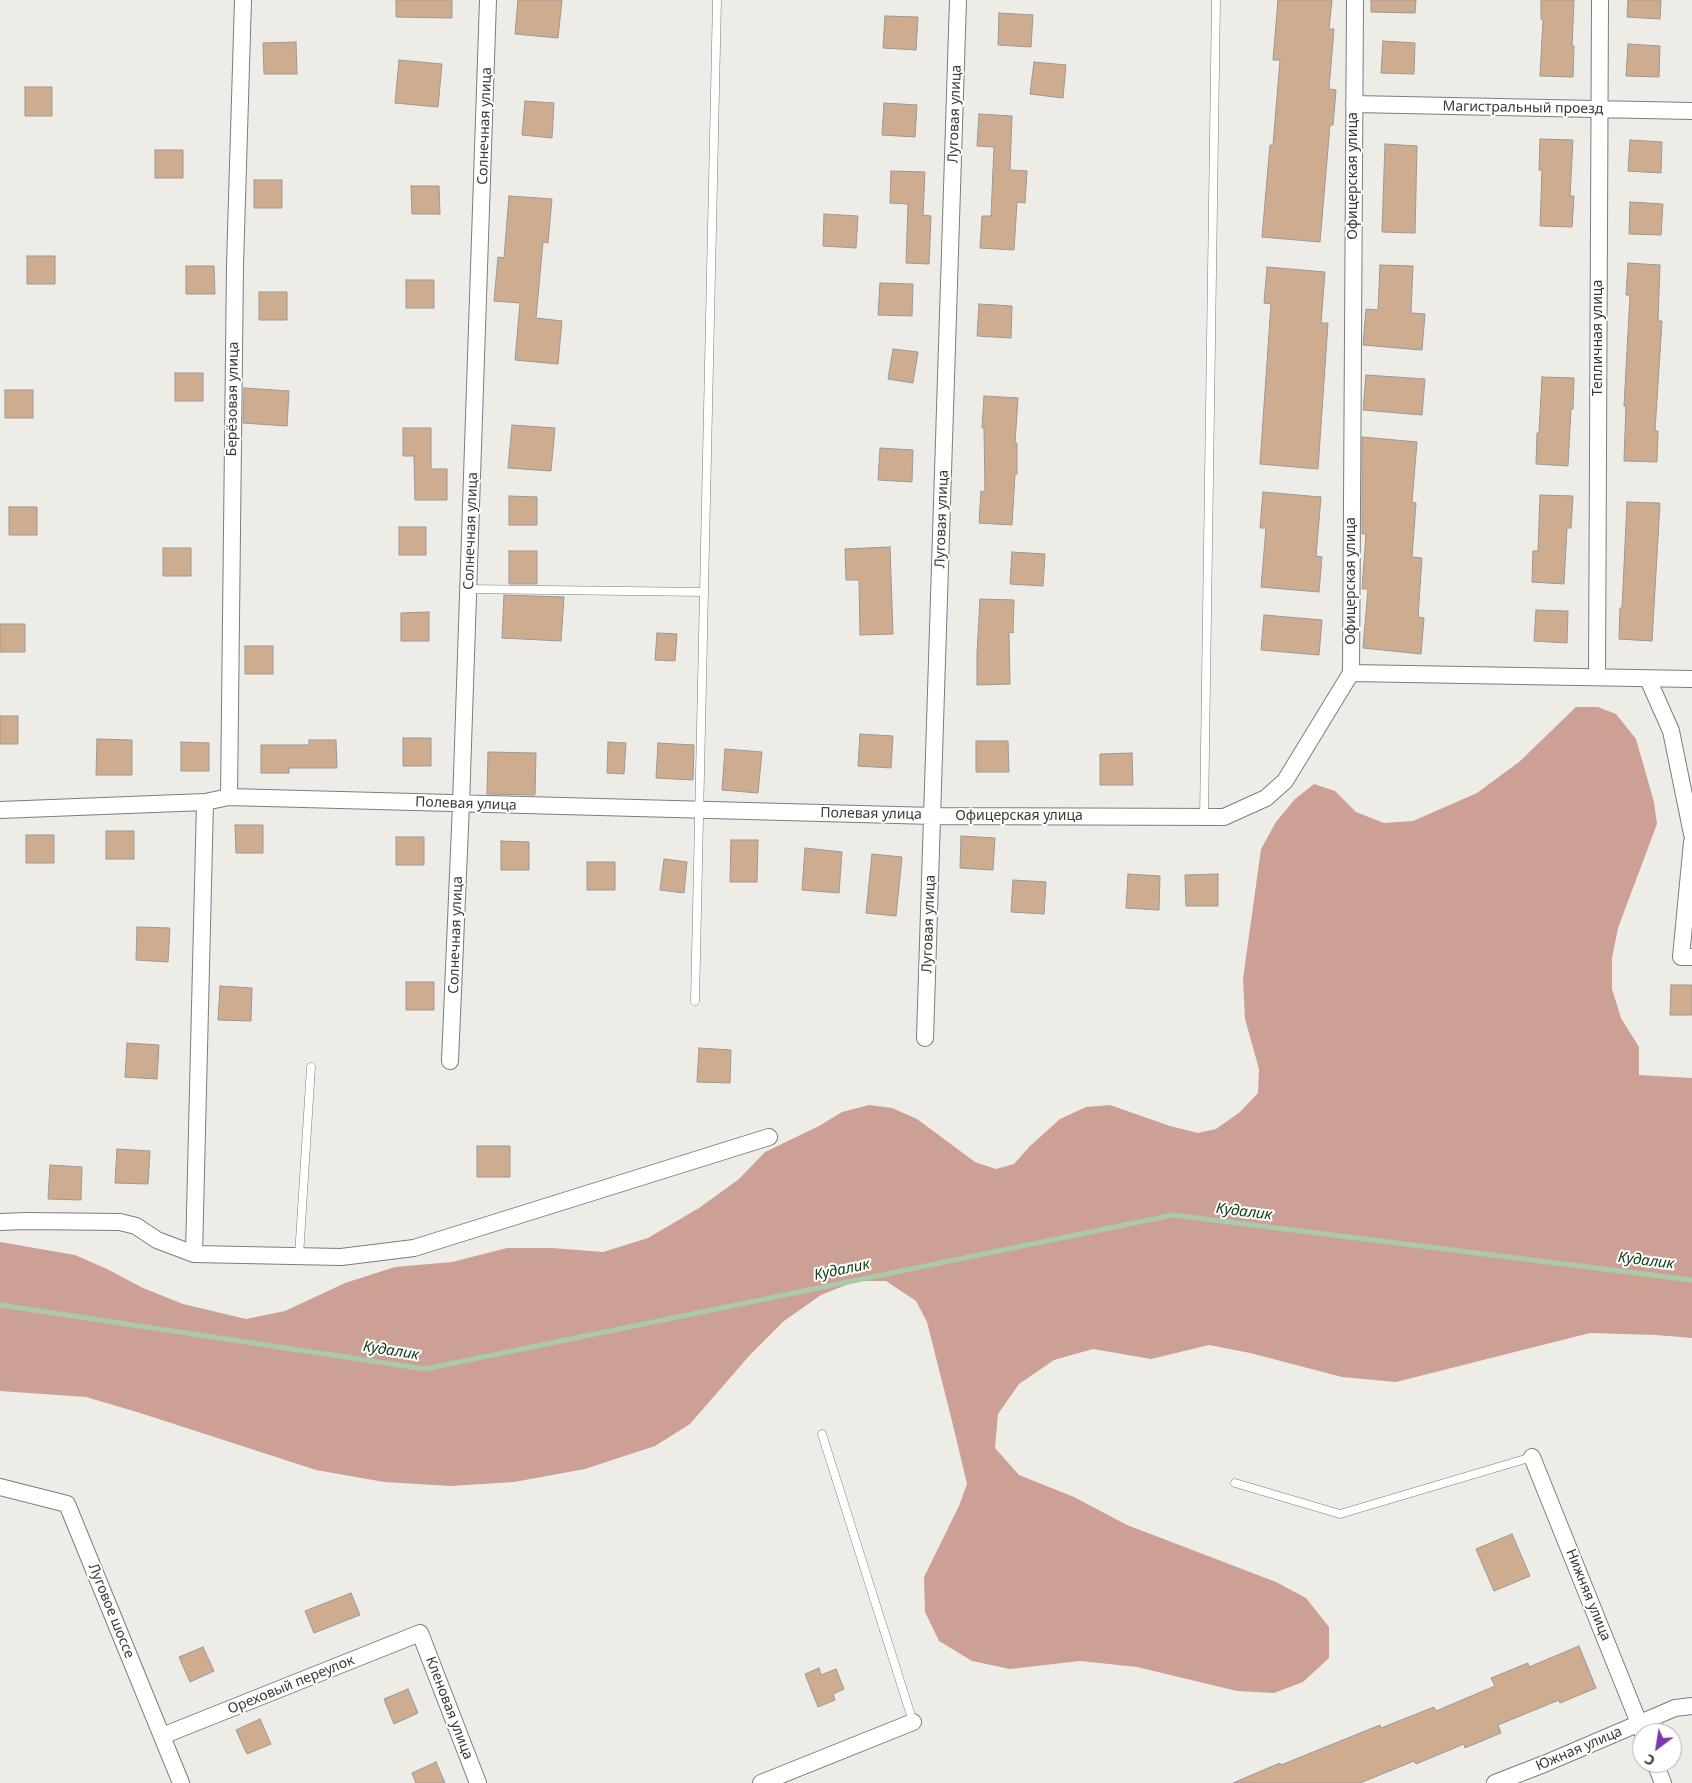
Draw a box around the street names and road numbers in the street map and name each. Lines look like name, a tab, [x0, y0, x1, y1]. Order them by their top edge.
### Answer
street label: Луговая улица	[945, 65, 965, 163]
street label: Солнечная улица	[475, 67, 495, 185]
street label: Магистральный проезд	[1442, 98, 1604, 118]
street label: Офицерская улица	[1345, 112, 1361, 240]
street label: Тепличная улица	[1590, 280, 1606, 396]
street label: Берёзовая улица	[224, 341, 242, 457]
street label: Луговая улица	[932, 470, 952, 568]
street label: Солнечная улица	[461, 472, 481, 590]
street label: Офицерская улица	[1343, 517, 1359, 645]
street label: Полевая улица	[415, 794, 517, 814]
street label: Полевая улица	[820, 805, 922, 823]
street label: Офицерская улица	[955, 808, 1083, 824]
street label: Луговая улица	[919, 875, 939, 973]
street label: Солнечная улица	[446, 876, 466, 994]
street label: Нижняя улица	[1562, 1547, 1614, 1643]
street label: Луговое шоссе	[84, 1561, 138, 1661]
street label: Ореховый переулок	[225, 1652, 357, 1718]
street label: Кленовая улица	[422, 1654, 476, 1762]
street label: Южная улица	[1533, 1723, 1625, 1775]

